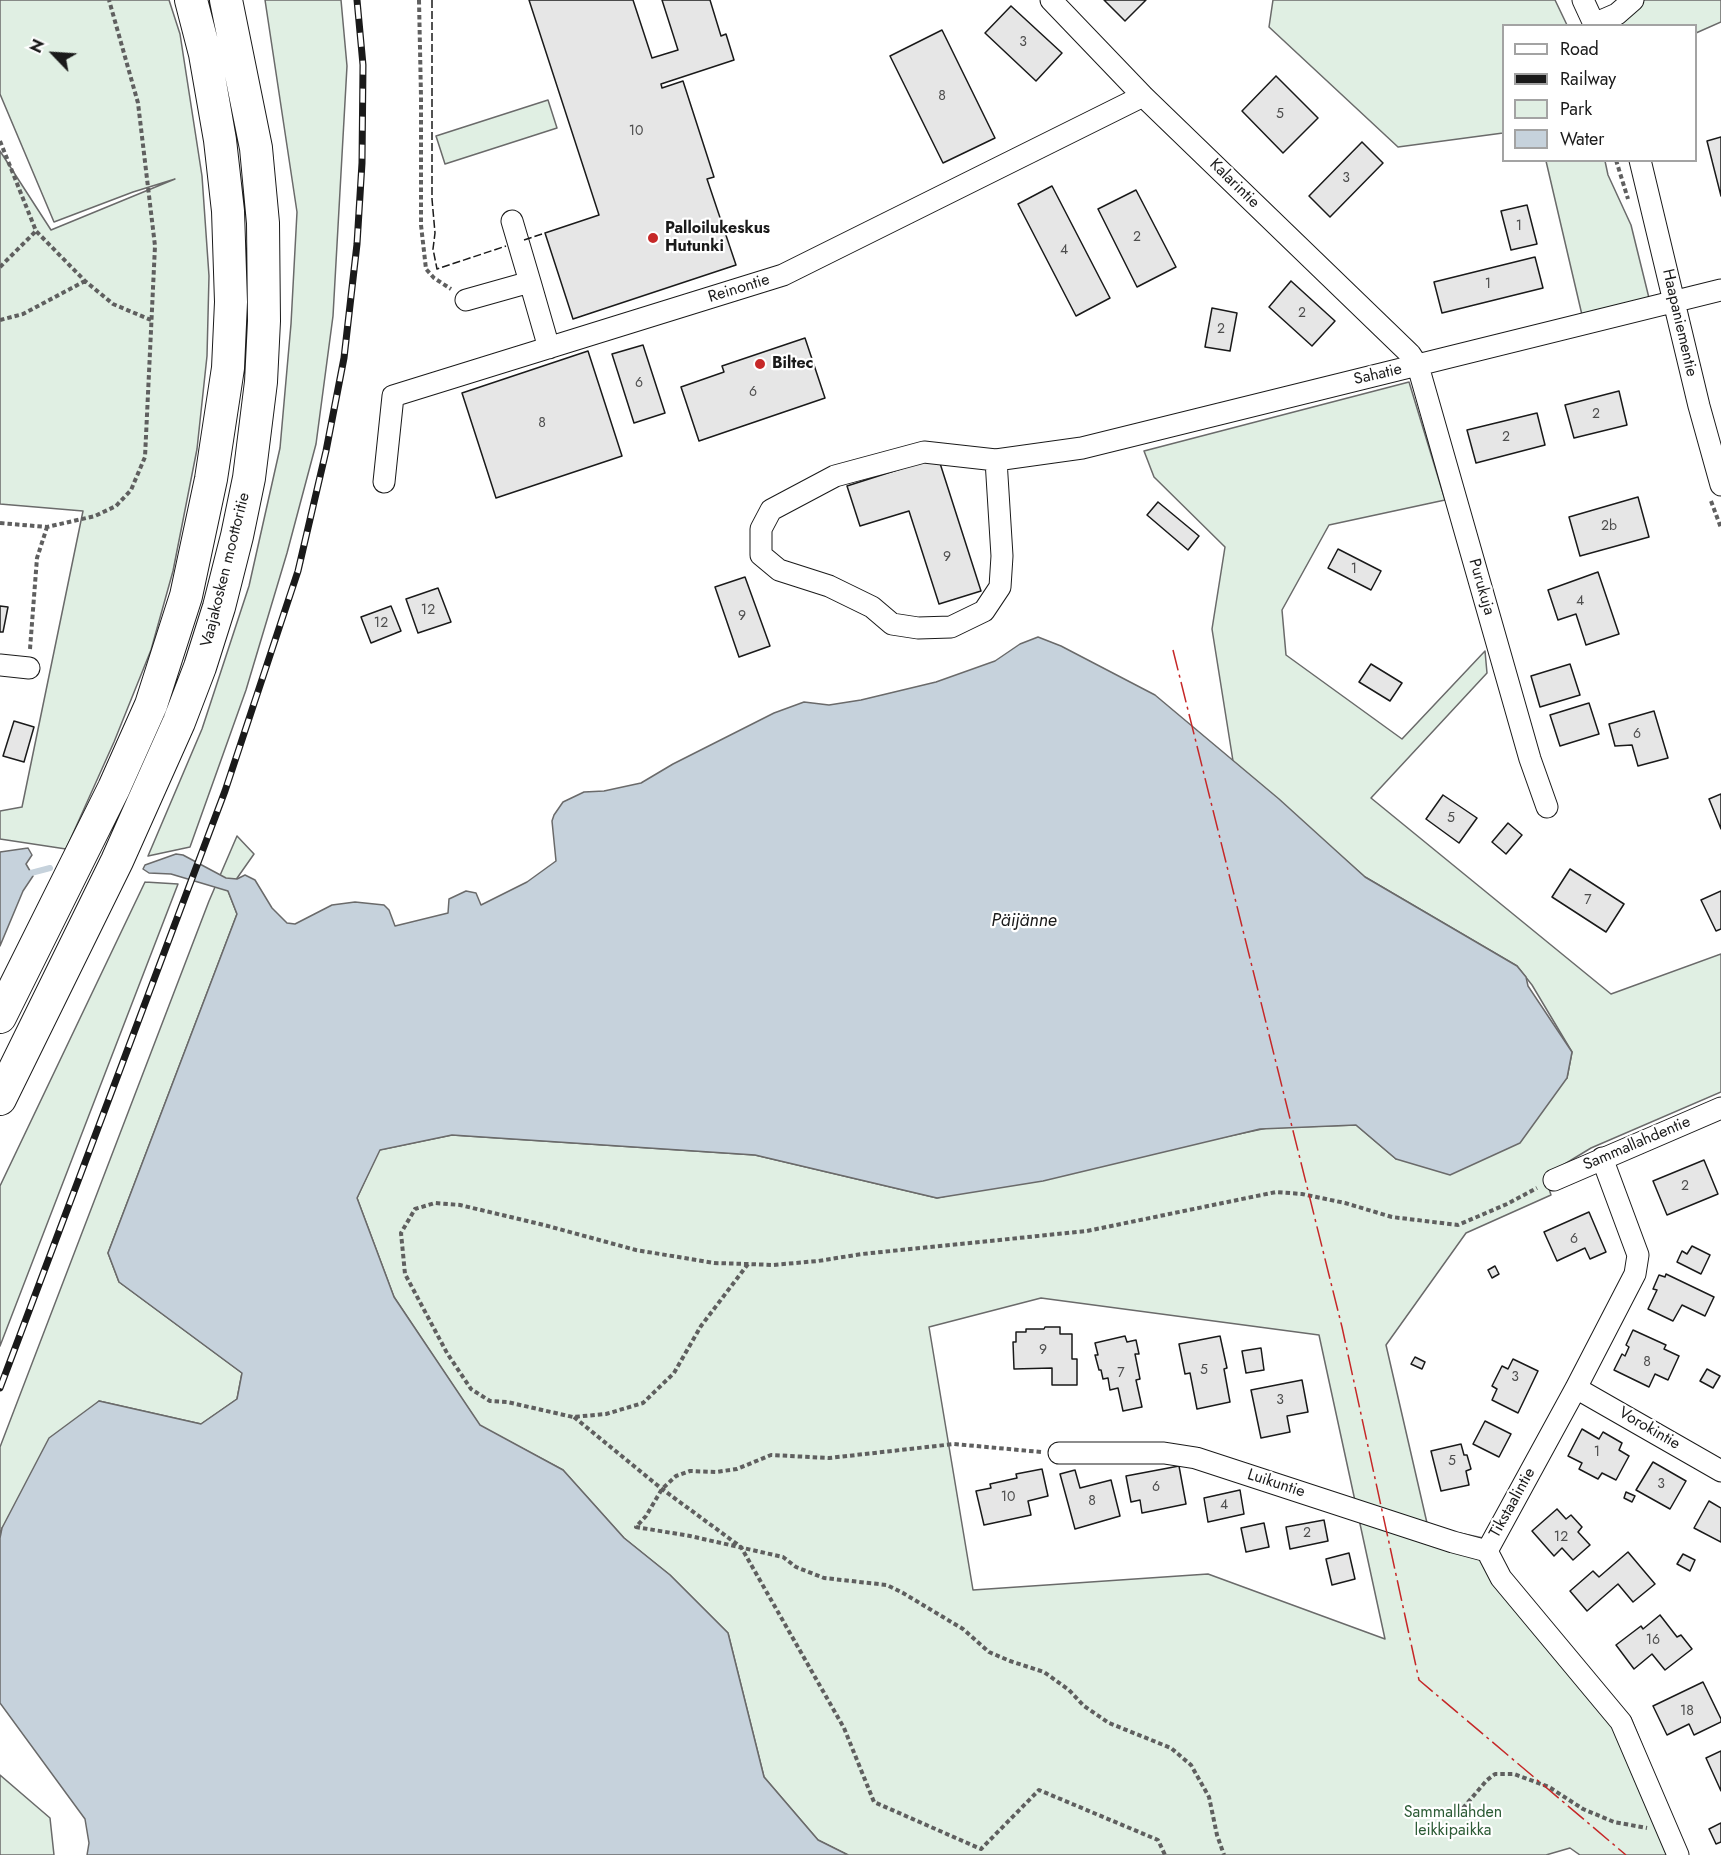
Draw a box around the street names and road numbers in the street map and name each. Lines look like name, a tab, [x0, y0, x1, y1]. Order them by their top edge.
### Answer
street label: Kalarintie	[1205, 155, 1263, 213]
street label: Haapaniementie	[1657, 267, 1701, 379]
street label: Reinontie	[706, 271, 772, 307]
street label: Sahatie	[1352, 360, 1404, 390]
street label: Vaajakosken moottoritie	[198, 491, 254, 649]
street label: Purukuja	[1464, 557, 1498, 617]
street label: Sammallahdentie	[1581, 1113, 1693, 1175]
street label: Vorokintie	[1615, 1404, 1683, 1454]
street label: Tikstaalintie	[1486, 1465, 1540, 1541]
street label: Luikuntie	[1245, 1466, 1307, 1502]

